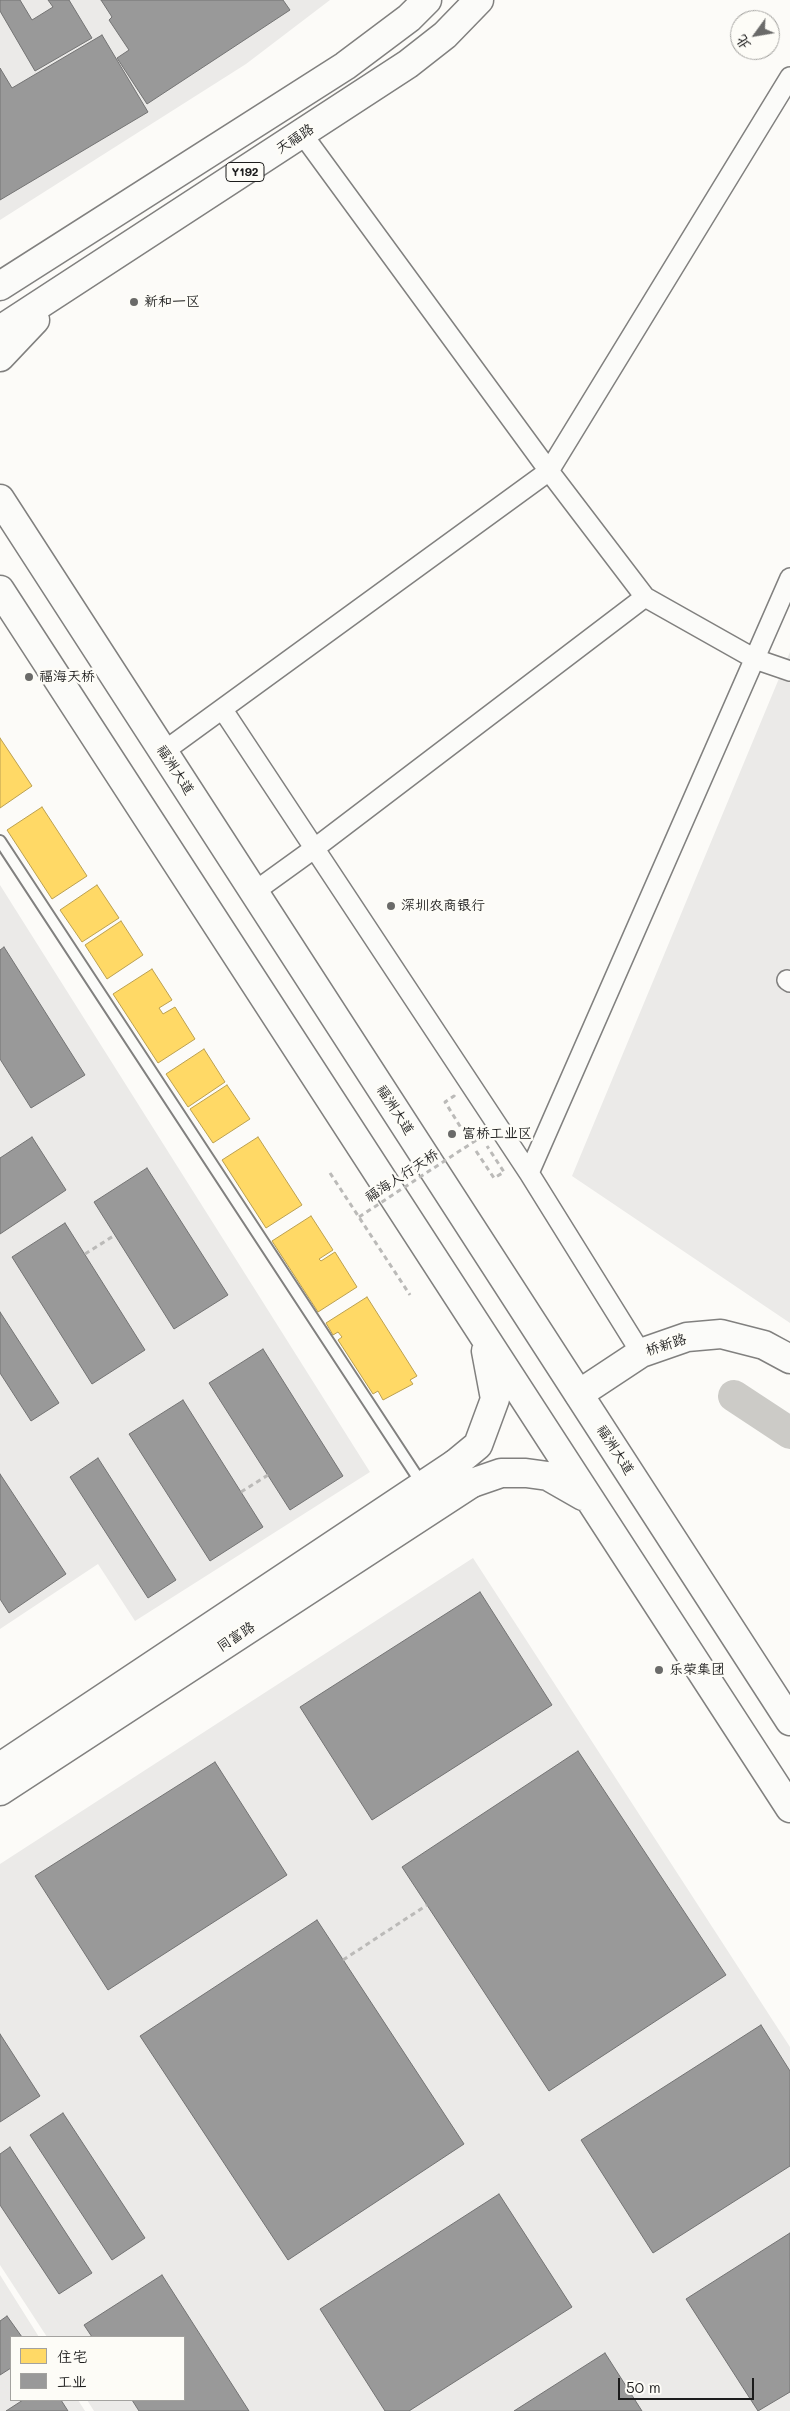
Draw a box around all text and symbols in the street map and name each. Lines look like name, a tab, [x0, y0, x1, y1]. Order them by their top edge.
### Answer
north arrow	[730, 10, 780, 60]
text: 北	[731, 32, 754, 54]
street label: 天福路	[273, 121, 317, 157]
road number: Y192	[226, 162, 264, 182]
place label: 新和一区	[144, 294, 200, 310]
marker: 新和一区	[128, 296, 140, 308]
place label: 福海天桥	[39, 669, 95, 685]
marker: 福海天桥	[23, 671, 35, 683]
street label: 福洲大道	[153, 742, 197, 798]
place label: 深圳农商银行	[401, 898, 485, 914]
marker: 深圳农商银行	[385, 900, 397, 912]
street label: 福洲大道	[373, 1082, 417, 1138]
place label: 富桥工业区	[462, 1126, 532, 1142]
marker: 富桥工业区	[446, 1128, 458, 1140]
street label: 福海人行天桥	[362, 1146, 442, 1206]
street label: 桥新路	[643, 1331, 689, 1359]
street label: 福洲大道	[593, 1422, 637, 1478]
street label: 同富路	[214, 1619, 258, 1655]
place label: 乐荣集团	[669, 1662, 725, 1678]
marker: 乐荣集团	[653, 1664, 665, 1676]
legend	[10, 2336, 185, 2401]
text: 住宅	[57, 2346, 87, 2366]
scale bar	[620, 2368, 756, 2400]
text: 工业	[57, 2371, 87, 2391]
text: 50 m	[626, 2377, 661, 2397]

